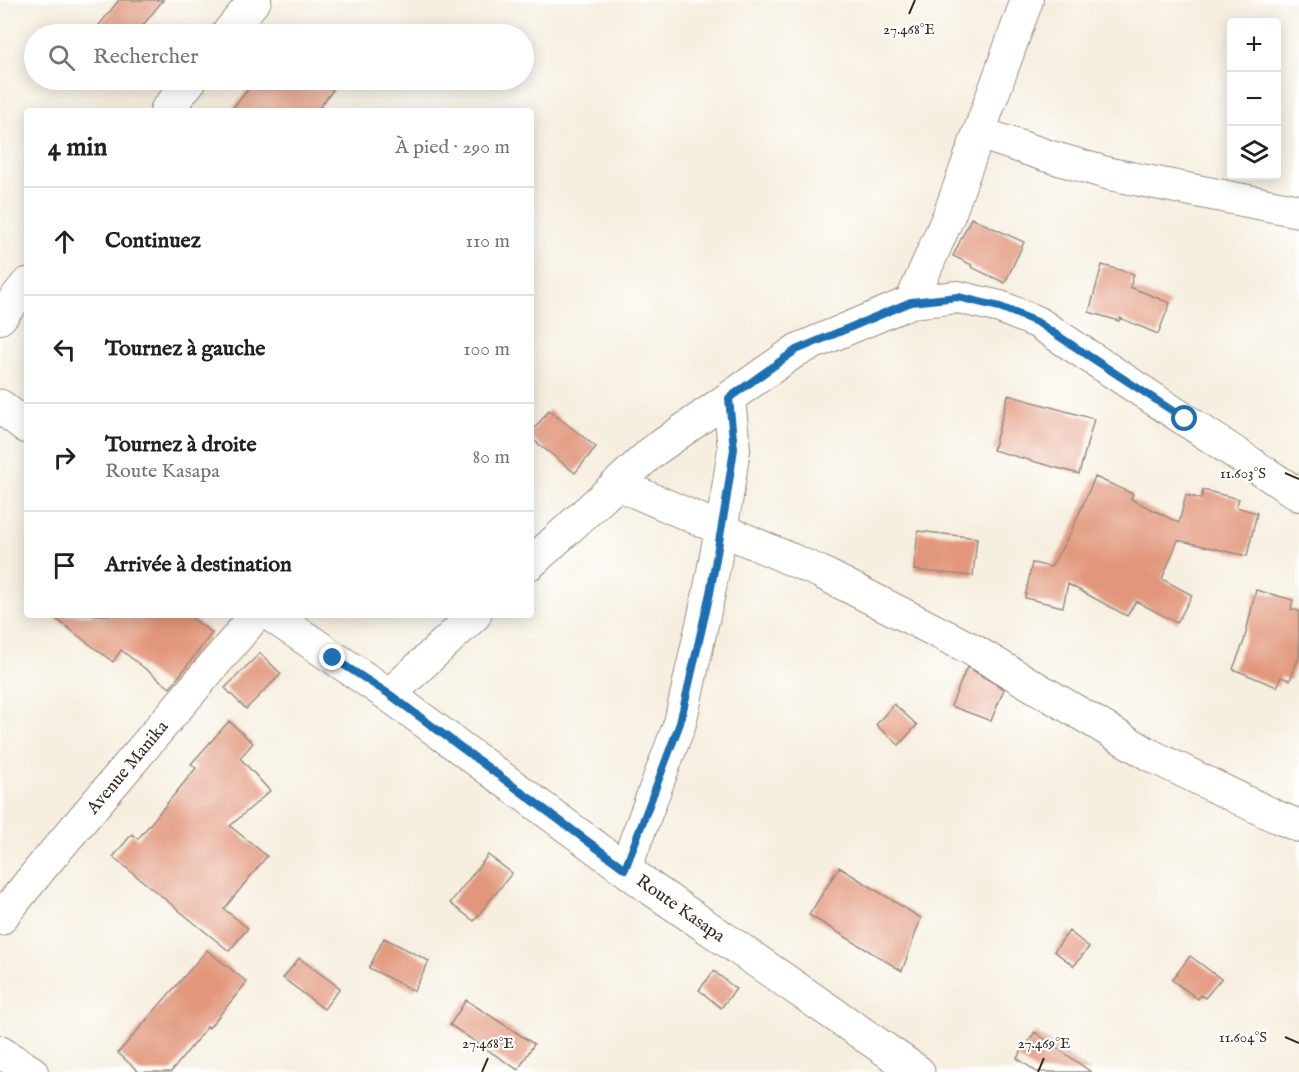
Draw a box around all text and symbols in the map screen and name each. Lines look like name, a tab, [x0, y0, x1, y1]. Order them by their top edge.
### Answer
map controls	[1227, 18, 1281, 180]
button: +	[1227, 18, 1281, 72]
text: 27.468°E	[883, 20, 935, 39]
search box	[24, 24, 534, 90]
icon: search	[45, 41, 78, 74]
text: Rechercher	[93, 43, 198, 71]
button: −	[1227, 72, 1281, 126]
button: layers	[1227, 126, 1281, 180]
text: 4 min	[48, 131, 107, 164]
text: À pied · 290 m	[395, 135, 510, 160]
icon: ahead	[48, 225, 81, 258]
text: Continuez	[105, 227, 201, 255]
text: 110 m	[466, 229, 510, 254]
icon: left	[48, 333, 81, 366]
text: Tournez à gauche	[105, 335, 265, 363]
text: 100 m	[463, 337, 510, 362]
route start	[1171, 405, 1197, 431]
text: Tournez à droite	[105, 431, 256, 459]
icon: right	[48, 441, 81, 474]
text: 80 m	[473, 445, 510, 470]
text: Route Kasapa	[105, 459, 220, 484]
text: 11.603°S	[1220, 464, 1266, 483]
icon: arrive	[48, 549, 81, 582]
text: Arrivée à destination	[105, 551, 292, 579]
route end	[319, 644, 345, 670]
street label: Avenue Manika	[82, 716, 174, 820]
street label: Route Kasapa	[631, 870, 729, 948]
text: 11.604°S	[1219, 1028, 1267, 1047]
text: 27.468°E	[462, 1034, 514, 1053]
text: 27.469°E	[1018, 1034, 1070, 1053]

